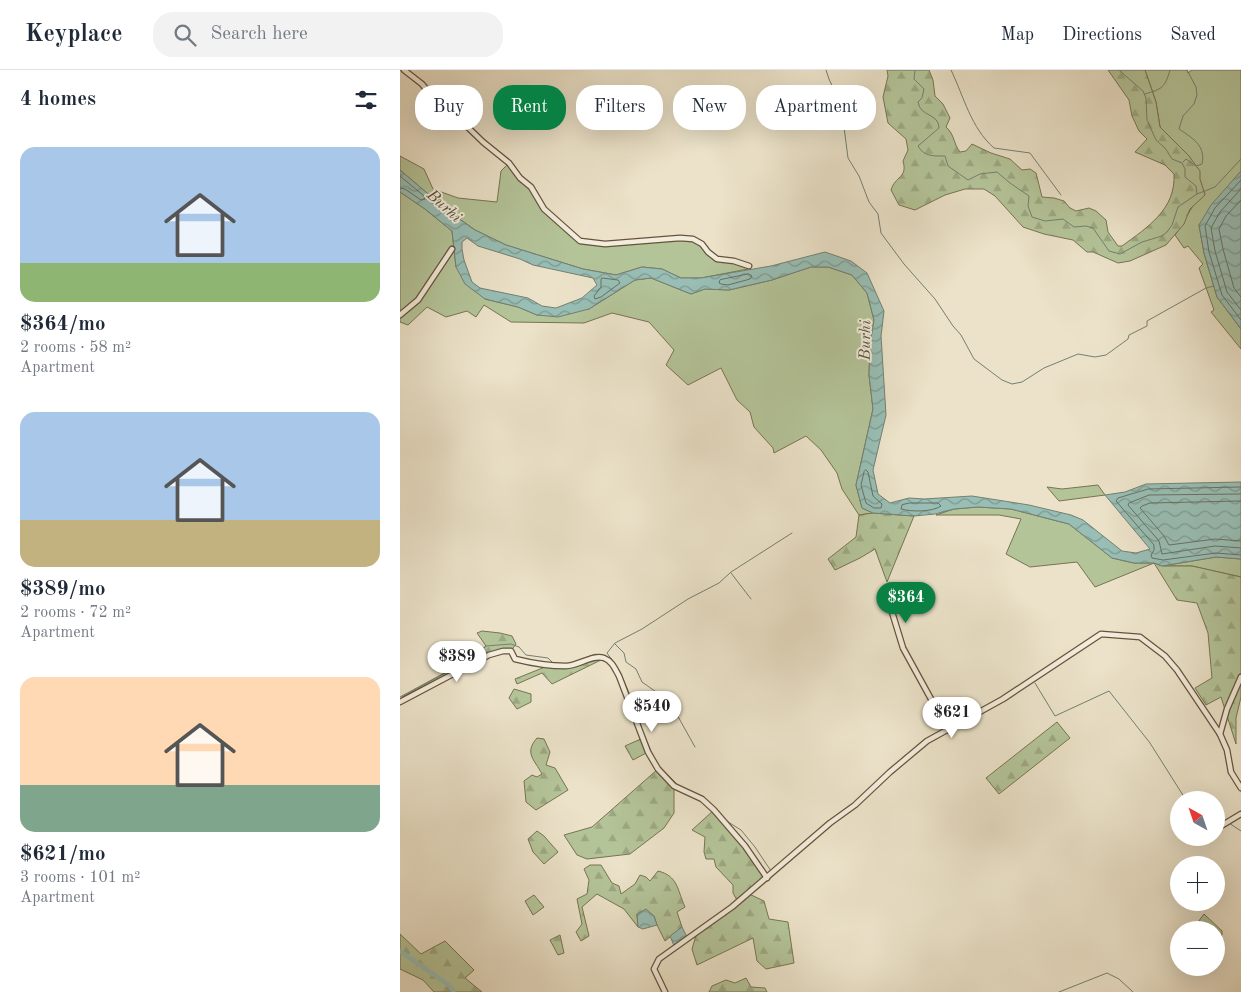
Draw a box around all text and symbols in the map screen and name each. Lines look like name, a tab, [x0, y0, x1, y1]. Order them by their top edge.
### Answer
search box	[153, 12, 503, 57]
icon: search	[171, 21, 199, 49]
text: Keyplace	[25, 23, 123, 47]
text: Search here	[211, 25, 308, 44]
text: Map	[1001, 26, 1034, 44]
text: Directions	[1062, 26, 1142, 44]
text: Saved	[1170, 26, 1216, 44]
chip: Buy	[415, 85, 483, 130]
chip: Rent	[493, 85, 566, 130]
chip: Filters	[576, 85, 663, 130]
chip: New	[673, 85, 746, 130]
chip: Apartment	[756, 85, 876, 130]
icon: filters	[352, 86, 380, 114]
text: 4 homes	[20, 89, 96, 110]
icon: home	[155, 180, 245, 270]
water label: Burhi	[422, 186, 465, 226]
text: $364/mo	[20, 314, 106, 335]
water label: Burhi	[858, 319, 874, 361]
text: 2 rooms · 58 m²	[20, 340, 131, 356]
text: Apartment	[20, 360, 95, 376]
icon: home	[155, 445, 245, 535]
text: $389/mo	[20, 579, 106, 600]
pin: $364	[876, 582, 936, 624]
text: $364	[887, 590, 925, 606]
text: 2 rooms · 72 m²	[20, 605, 131, 621]
text: Apartment	[20, 625, 95, 641]
pin: $389	[427, 640, 487, 683]
text: $389	[438, 649, 476, 665]
pin: $540	[622, 690, 682, 733]
pin: $621	[922, 696, 982, 739]
text: $540	[633, 699, 671, 715]
text: $621	[933, 705, 971, 721]
icon: home	[155, 710, 245, 800]
north arrow	[1170, 791, 1225, 846]
map controls	[1170, 791, 1225, 976]
text: $621/mo	[20, 844, 106, 865]
button: +	[1170, 856, 1225, 911]
text: 3 rooms · 101 m²	[20, 870, 140, 886]
text: Apartment	[20, 890, 95, 906]
button: −	[1170, 921, 1225, 976]

